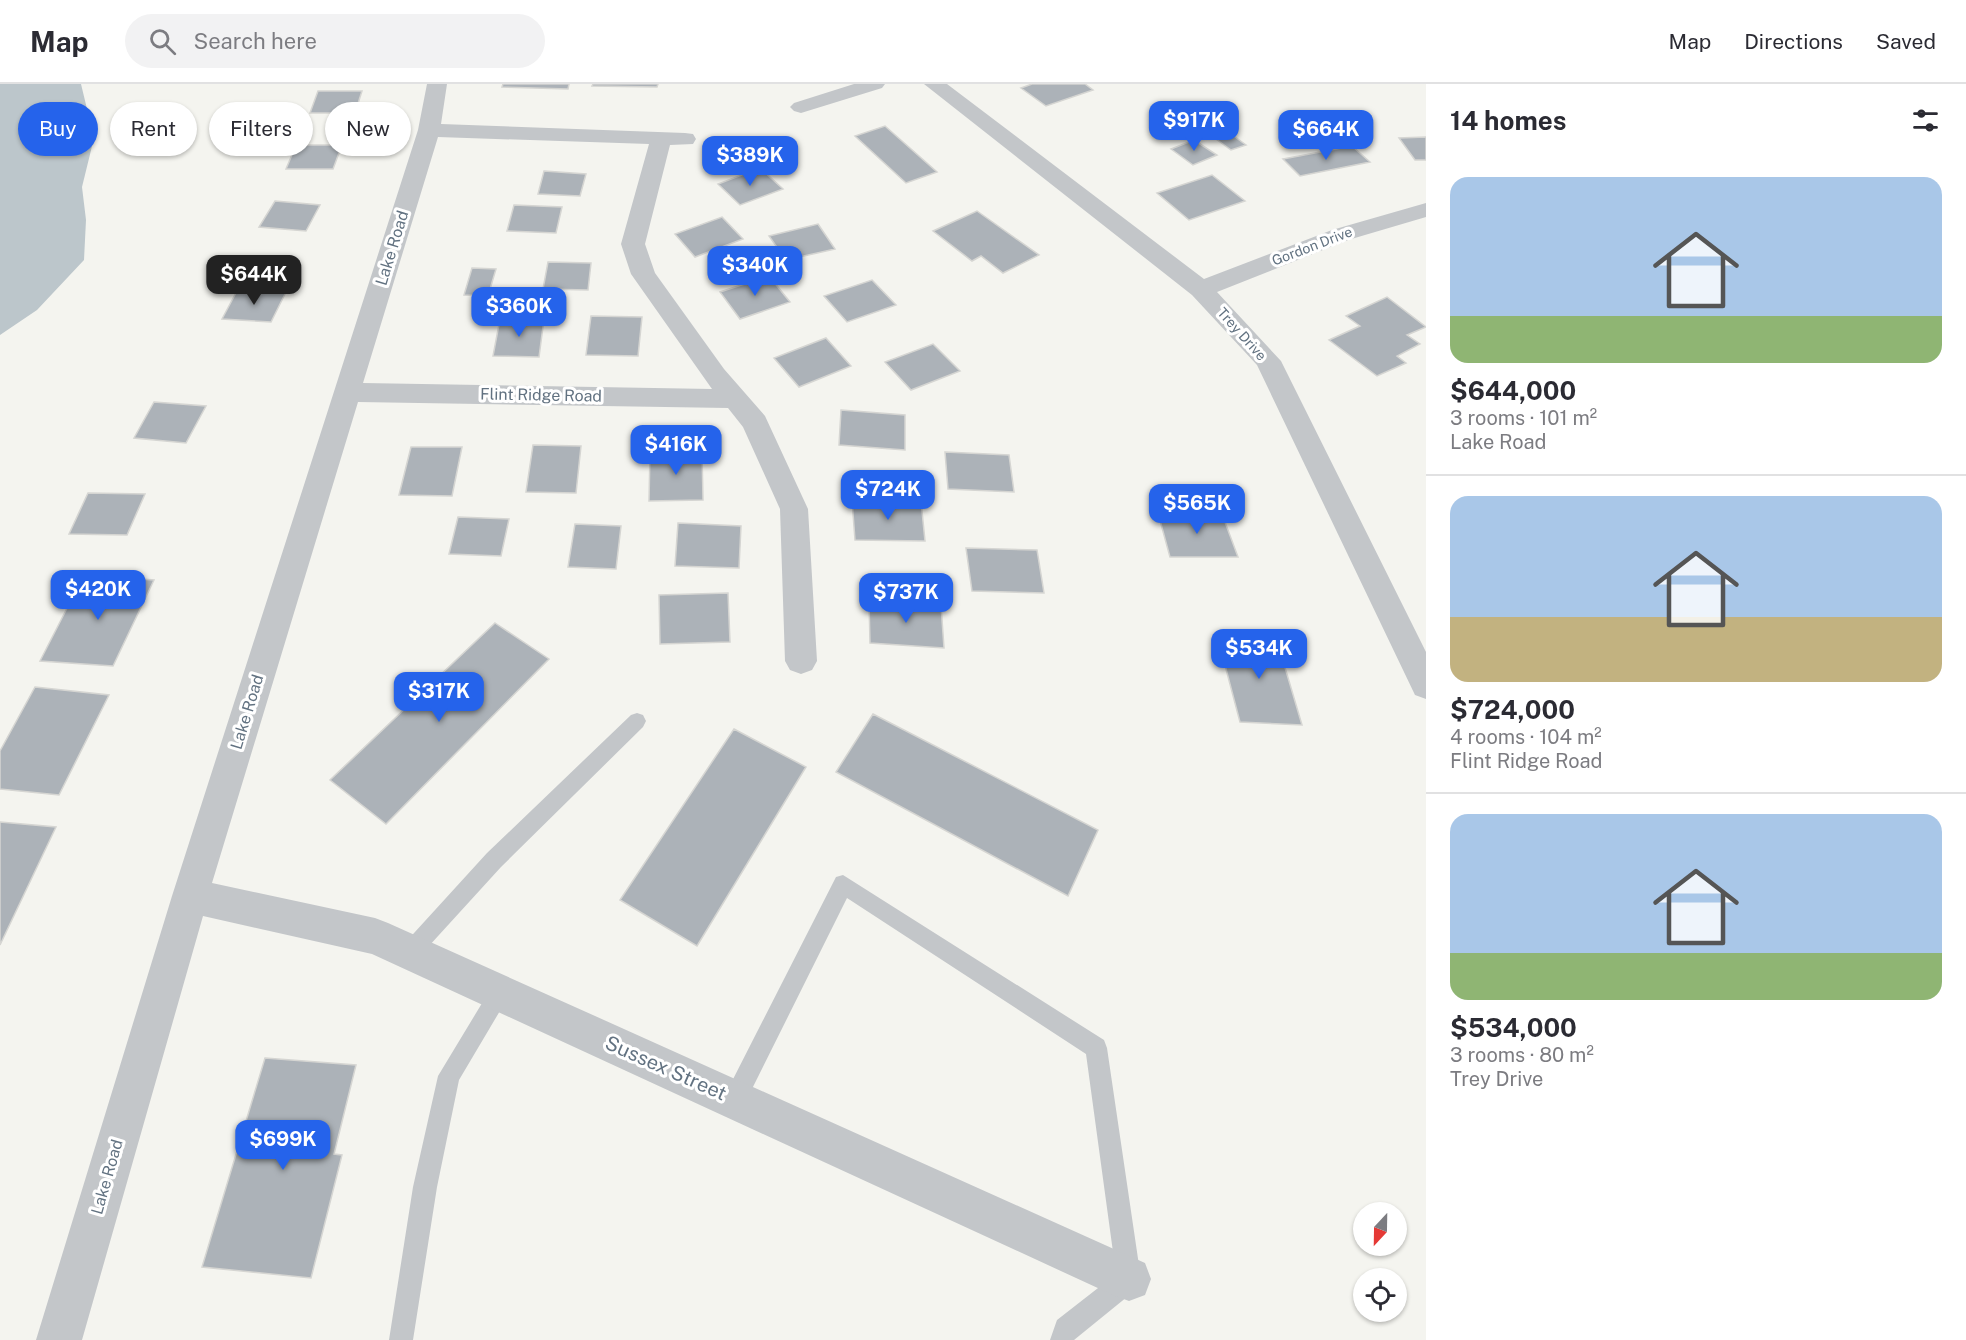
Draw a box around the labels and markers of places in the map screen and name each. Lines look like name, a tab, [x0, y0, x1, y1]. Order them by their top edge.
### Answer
pin: $917K	[1152, 101, 1236, 152]
pin: $664K	[1284, 110, 1368, 161]
pin: $389K	[708, 136, 792, 187]
pin: $340K	[713, 246, 797, 297]
pin: $644K	[212, 255, 296, 306]
pin: $360K	[477, 287, 561, 338]
pin: $416K	[634, 425, 718, 476]
pin: $724K	[846, 470, 930, 521]
pin: $565K	[1155, 484, 1239, 535]
pin: $420K	[56, 570, 140, 621]
pin: $737K	[864, 573, 948, 624]
pin: $534K	[1217, 629, 1301, 680]
pin: $317K	[397, 672, 481, 723]
pin: $699K	[241, 1120, 325, 1171]

